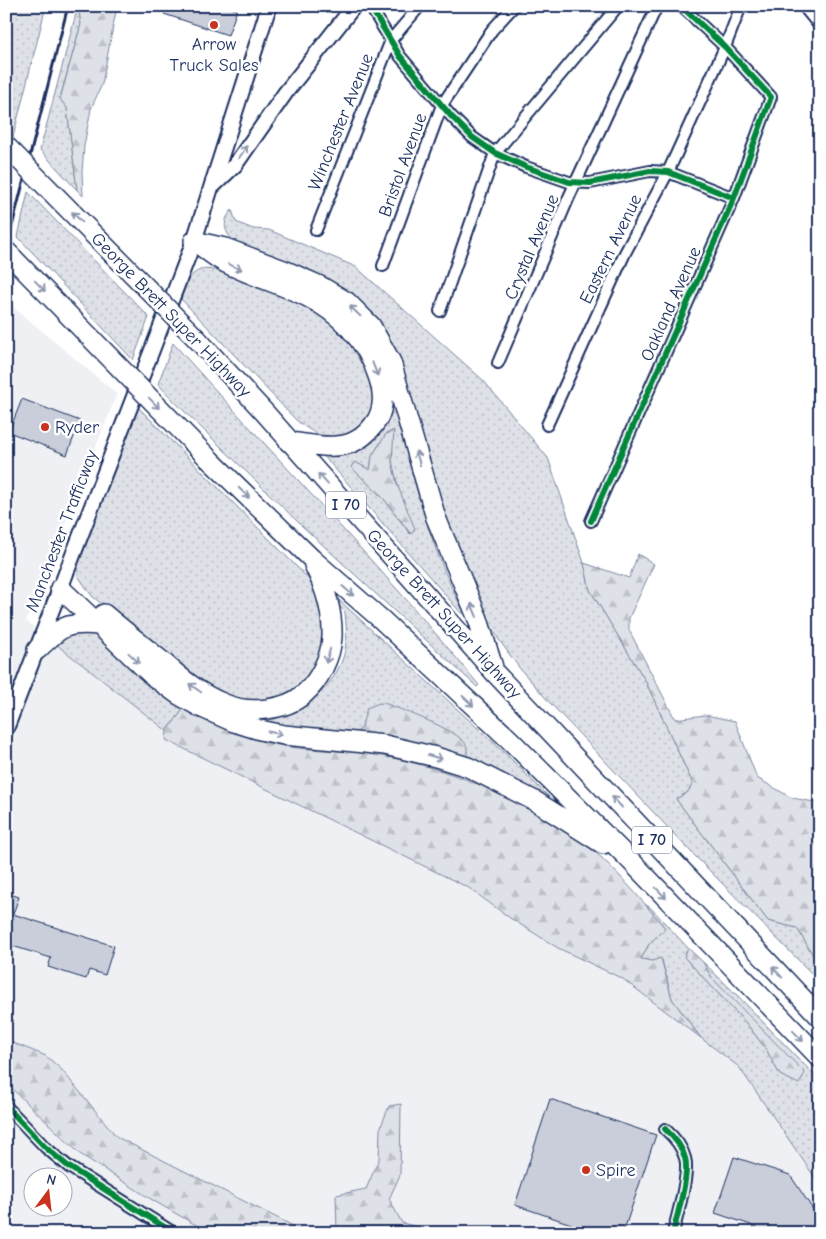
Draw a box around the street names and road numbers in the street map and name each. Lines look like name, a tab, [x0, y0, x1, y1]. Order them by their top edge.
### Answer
street label: Winchester Avenue	[304, 50, 378, 194]
street label: Bristol Avenue	[375, 110, 431, 220]
street label: Crystal Avenue	[500, 191, 564, 303]
street label: Eastern Avenue	[575, 191, 647, 307]
street label: George Brett Super Highway	[87, 228, 256, 402]
street label: Oakland Avenue	[636, 243, 706, 365]
street label: Manchester Trafficway	[21, 446, 103, 615]
road number: I 70	[326, 492, 366, 518]
street label: George Brett Super Highway	[362, 525, 526, 704]
road number: I 70	[632, 826, 672, 854]

